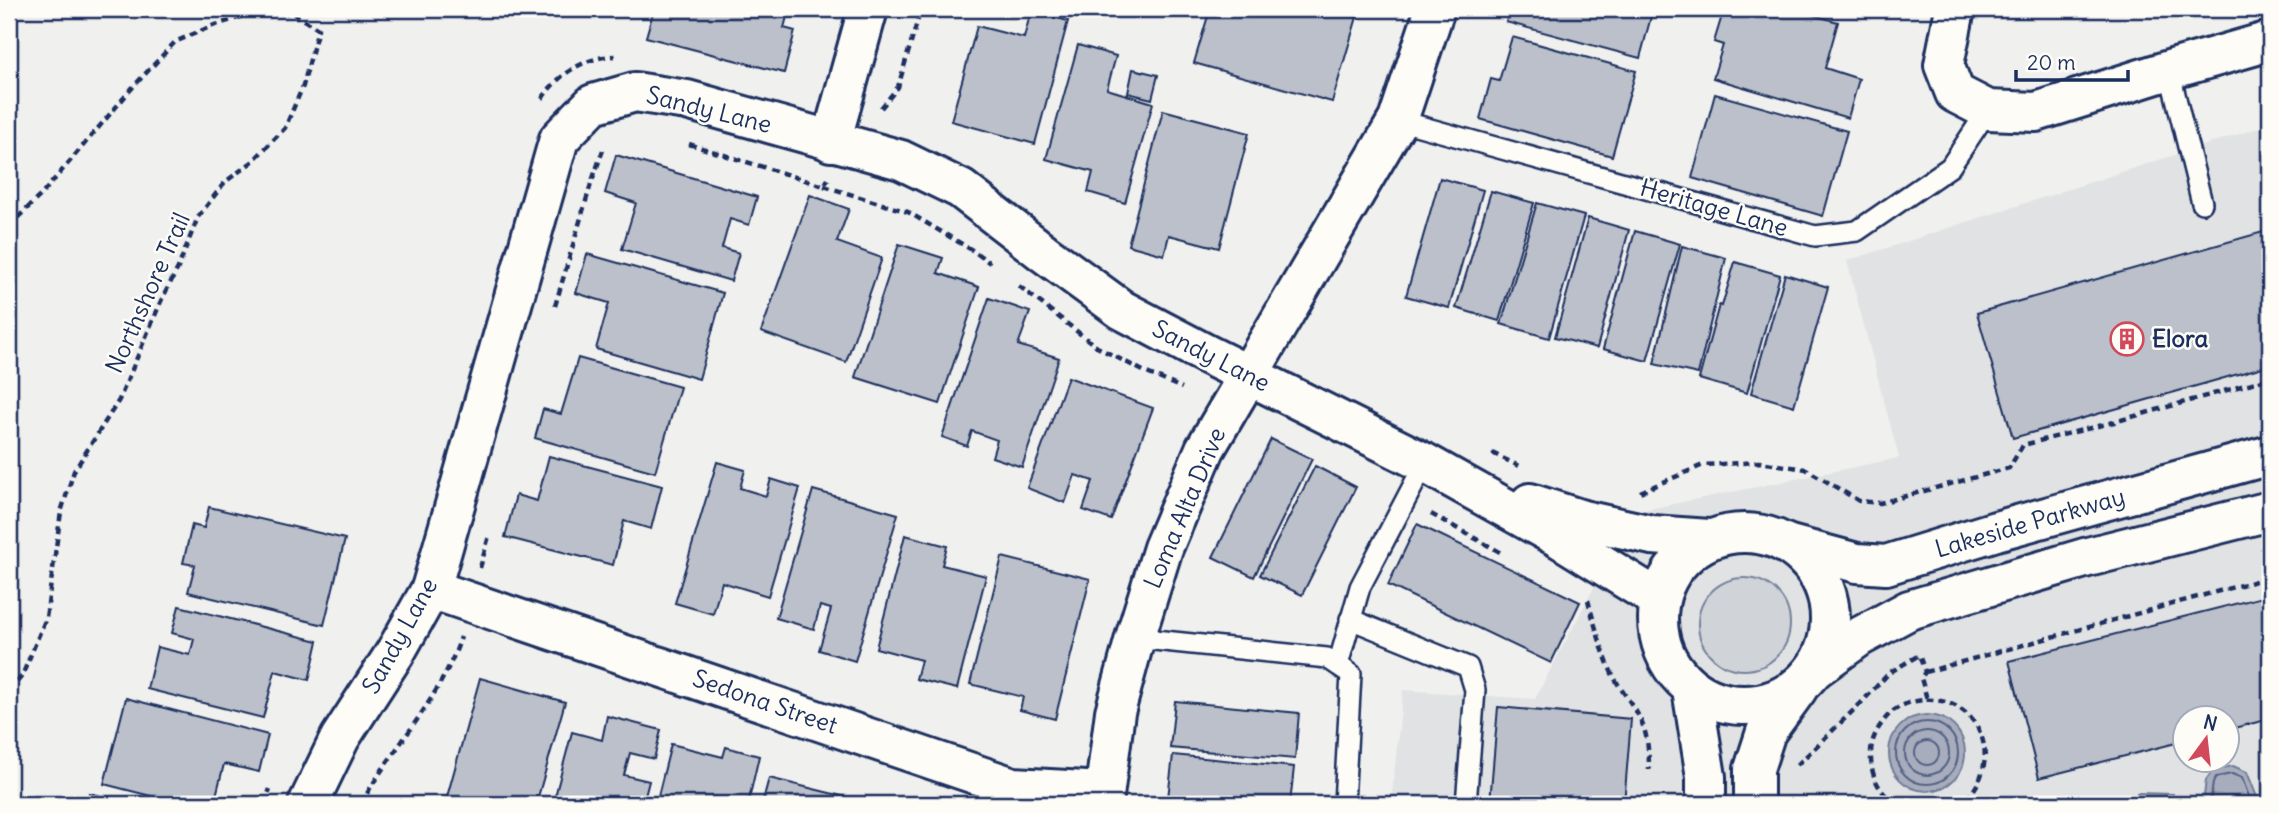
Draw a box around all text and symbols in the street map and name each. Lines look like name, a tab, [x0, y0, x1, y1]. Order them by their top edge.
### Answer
scale bar	[2016, 38, 2128, 82]
text: 20 m	[2027, 49, 2076, 76]
street label: Sandy Lane	[644, 79, 775, 139]
street label: Heritage Lane	[1637, 172, 1792, 242]
street label: Northshore Trail	[98, 208, 196, 377]
street label: Sandy Lane	[1148, 313, 1275, 397]
building icon: Elora	[2108, 320, 2146, 358]
place label: Elora	[2152, 323, 2209, 353]
street label: Loma Alta Drive	[1137, 423, 1231, 593]
street label: Lakeside Parkway	[1931, 481, 2128, 563]
street label: Sandy Lane	[355, 572, 443, 699]
street label: Sedona Street	[689, 662, 842, 740]
north arrow	[2170, 704, 2240, 774]
text: N	[2201, 709, 2220, 736]

